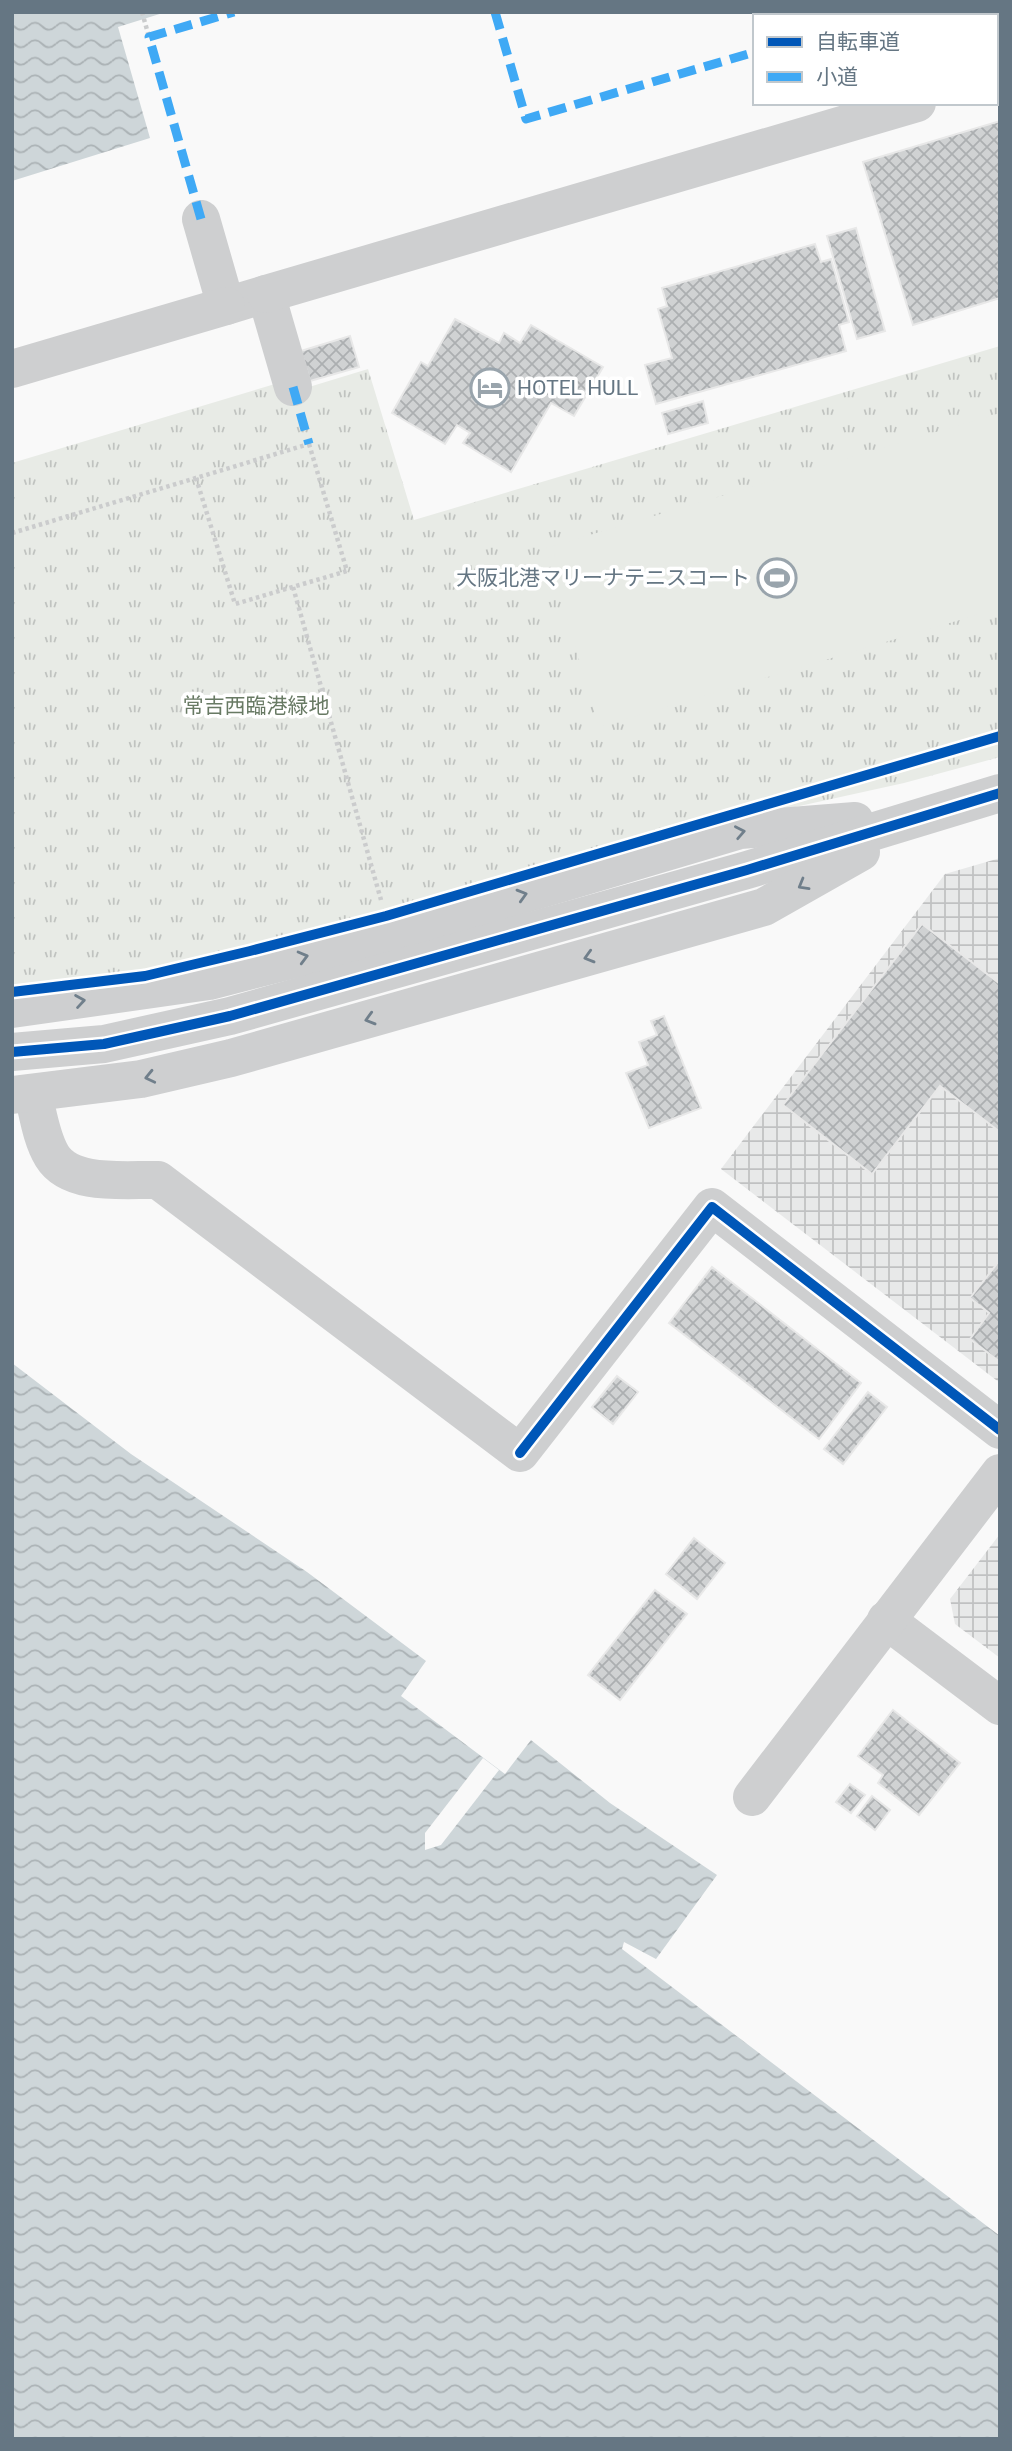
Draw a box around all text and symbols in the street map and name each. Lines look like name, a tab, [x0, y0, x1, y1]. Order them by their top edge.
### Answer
legend	[753, 14, 998, 105]
text: 自転車道	[816, 30, 900, 54]
text: 小道	[816, 65, 858, 89]
hotel icon: HOTEL HULL	[469, 367, 511, 409]
place label: HOTEL HULL	[517, 376, 638, 400]
sports icon: 大阪北港マリーナテニスコート	[756, 557, 798, 599]
place label: 大阪北港マリーナテニスコート	[456, 566, 750, 590]
park label: 常吉西臨港緑地	[183, 694, 330, 718]
one-way arrow	[734, 825, 746, 840]
one-way arrow	[798, 877, 810, 890]
one-way arrow	[515, 888, 527, 903]
one-way arrow	[583, 949, 595, 963]
one-way arrow	[297, 951, 309, 965]
one-way arrow	[74, 994, 86, 1009]
one-way arrow	[364, 1011, 376, 1025]
one-way arrow	[144, 1069, 156, 1083]

